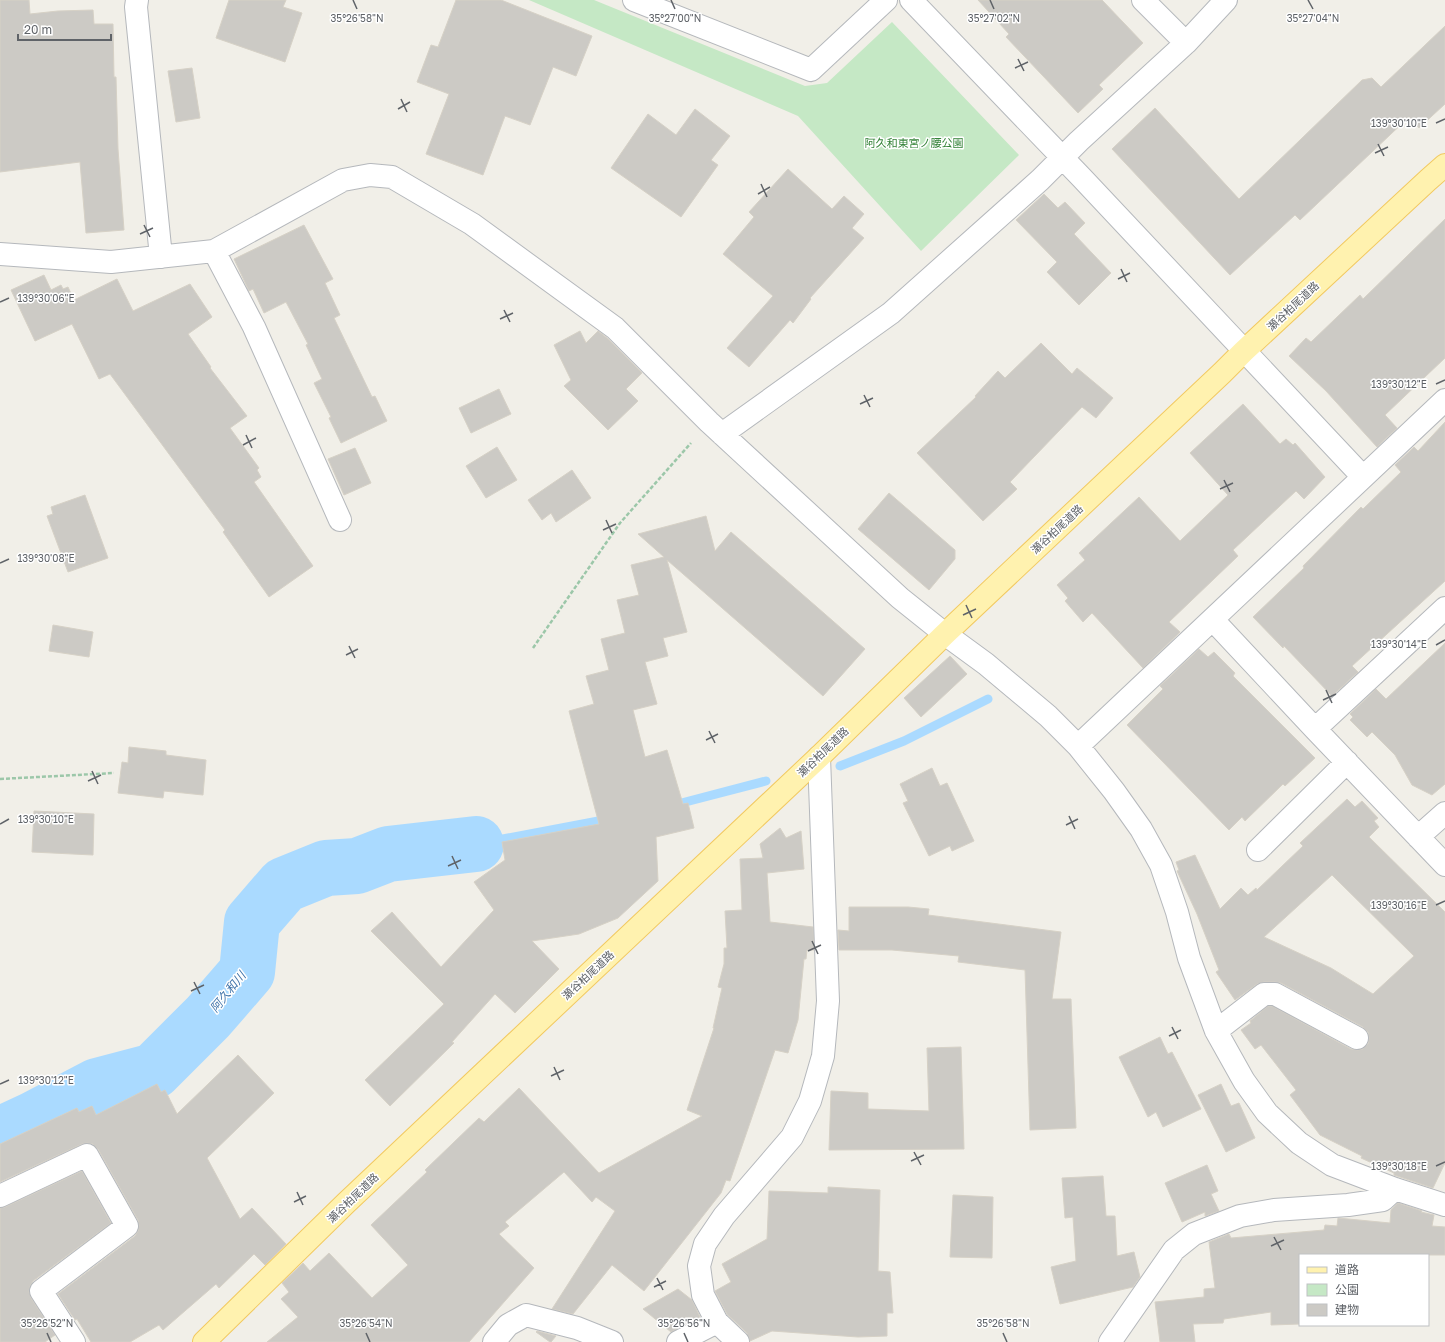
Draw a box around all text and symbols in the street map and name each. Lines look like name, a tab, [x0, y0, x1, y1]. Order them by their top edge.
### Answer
text: 35°26'58"N	[331, 12, 384, 24]
text: 35°27'00"N	[649, 12, 701, 24]
text: 35°27'02"N	[968, 12, 1020, 24]
text: 35°27'04"N	[1287, 12, 1339, 24]
scale bar	[18, 16, 111, 42]
text: 20 m	[24, 22, 52, 37]
text: 139°30'10"E	[1371, 117, 1427, 129]
park label: 阿久和東宮ノ腰公園	[865, 136, 964, 149]
street label: 瀬谷柏尾道路	[1264, 278, 1321, 333]
text: 139°30'06"E	[17, 292, 75, 304]
text: 139°30'12"E	[1371, 378, 1427, 390]
street label: 瀬谷柏尾道路	[1028, 501, 1085, 556]
text: 139°30'08"E	[17, 552, 75, 564]
text: 139°30'14"E	[1371, 638, 1427, 650]
street label: 瀬谷柏尾道路	[794, 724, 851, 779]
text: 139°30'10"E	[18, 813, 74, 825]
text: 139°30'16"E	[1371, 899, 1427, 911]
street label: 瀬谷柏尾道路	[559, 947, 616, 1002]
water label: 阿久和川	[207, 967, 250, 1015]
text: 139°30'12"E	[18, 1074, 74, 1086]
text: 139°30'18"E	[1371, 1160, 1427, 1172]
street label: 瀬谷柏尾道路	[324, 1170, 381, 1225]
legend	[1299, 1254, 1429, 1326]
text: 道路	[1335, 1262, 1359, 1277]
text: 公園	[1335, 1282, 1359, 1297]
text: 建物	[1335, 1302, 1359, 1317]
text: 35°26'52"N	[21, 1317, 73, 1329]
text: 35°26'54"N	[340, 1317, 393, 1329]
text: 35°26'56"N	[658, 1317, 710, 1329]
text: 35°26'58"N	[977, 1317, 1030, 1329]

